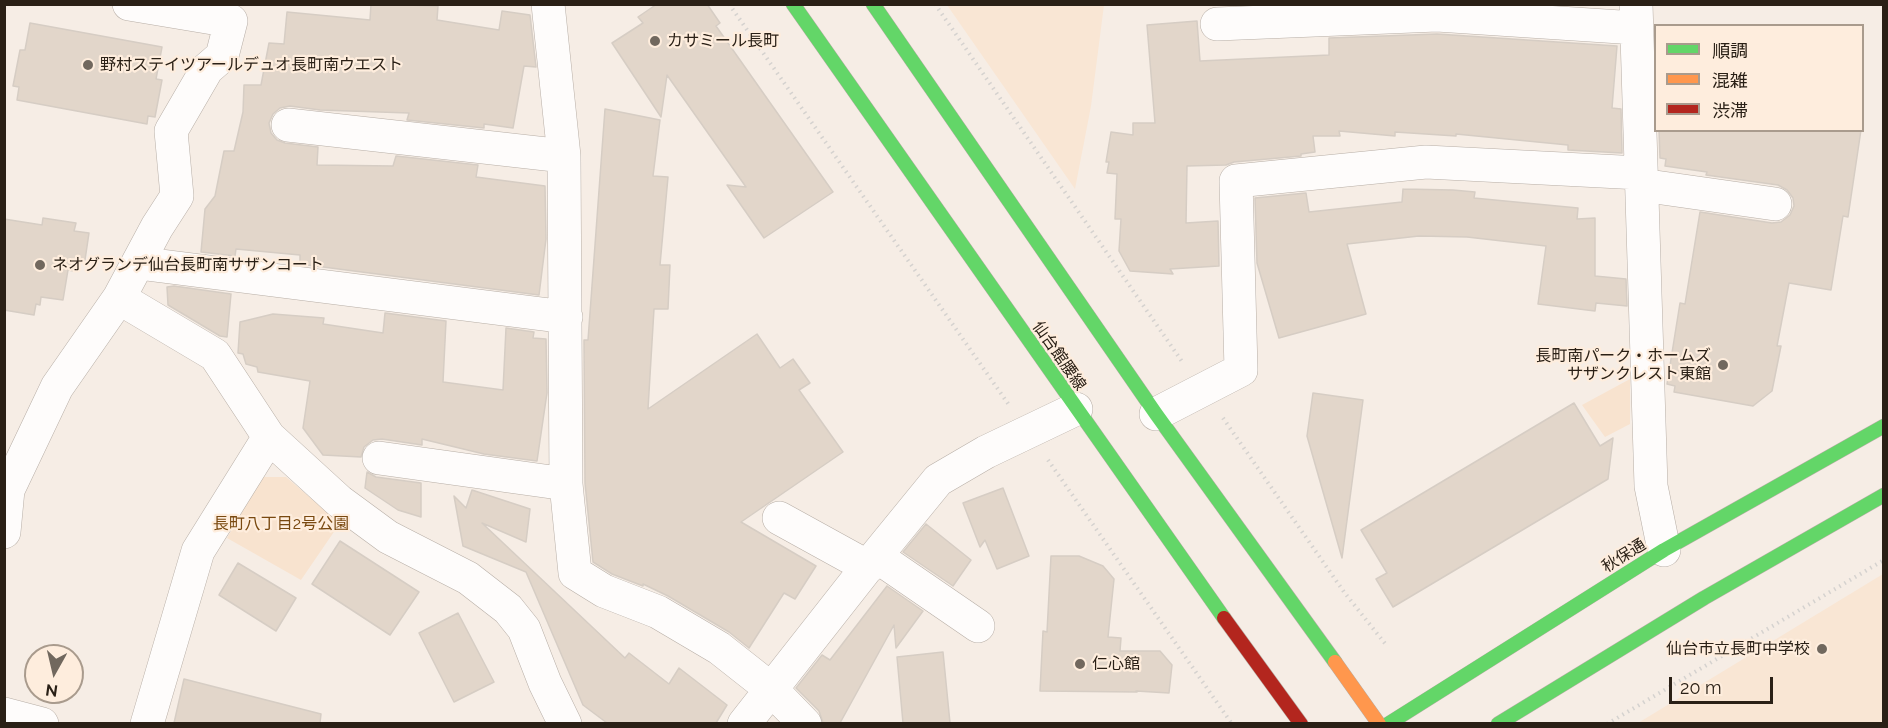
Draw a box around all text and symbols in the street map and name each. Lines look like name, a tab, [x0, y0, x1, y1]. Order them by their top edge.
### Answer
legend	[1654, 24, 1864, 132]
place label: カサミール長町	[667, 31, 779, 51]
marker: カサミール長町	[648, 34, 662, 48]
text: 順調	[1712, 40, 1748, 61]
place label: 野村ステイツアールデュオ長町南ウエスト	[100, 55, 403, 75]
marker: 野村ステイツアールデュオ長町南ウエスト	[81, 58, 95, 72]
text: 混雑	[1712, 70, 1748, 91]
text: 渋滞	[1712, 100, 1748, 121]
place label: ネオグランデ仙台長町南サザンコート	[52, 255, 324, 275]
marker: ネオグランデ仙台長町南サザンコート	[33, 258, 47, 272]
street label: 仙台館腰線	[1028, 318, 1090, 394]
place label: 長町南パーク・ホームズ サザンクレスト東館	[1535, 346, 1711, 384]
marker: 長町南パーク・ホームズ サザンクレスト東館	[1716, 358, 1730, 372]
park label: 長町八丁目2号公園	[213, 514, 349, 534]
street label: 秋保通	[1599, 535, 1649, 577]
place label: 仙台市立長町中学校	[1666, 639, 1810, 659]
marker: 仙台市立長町中学校	[1815, 642, 1829, 656]
north arrow	[24, 644, 84, 704]
place label: 仁心館	[1092, 654, 1140, 674]
marker: 仁心館	[1073, 657, 1087, 671]
scale bar	[1672, 665, 1776, 703]
text: 20 m	[1680, 677, 1722, 698]
text: N	[44, 680, 59, 701]

